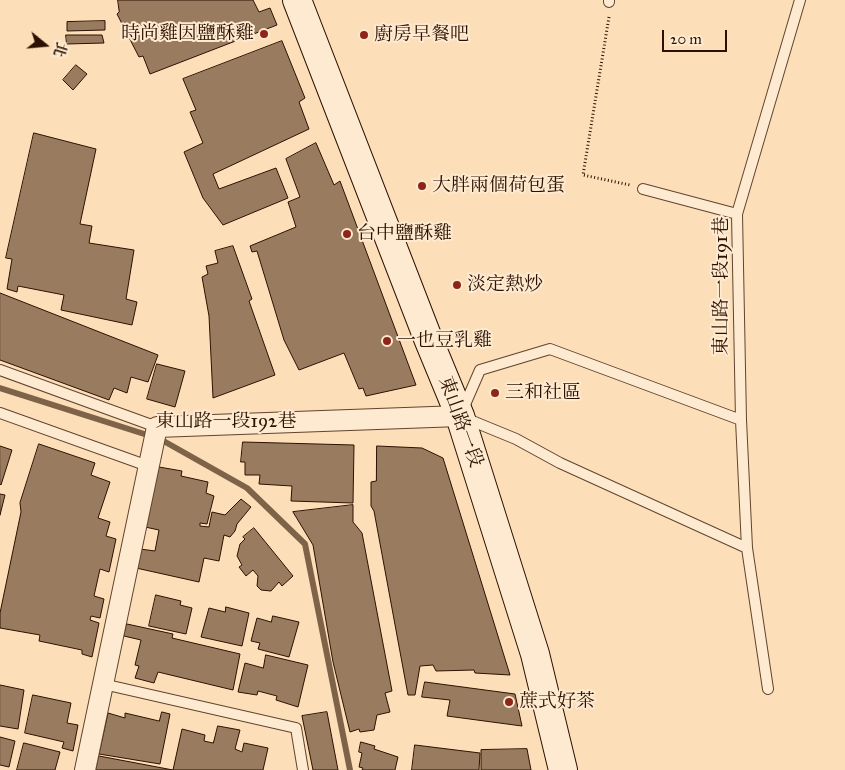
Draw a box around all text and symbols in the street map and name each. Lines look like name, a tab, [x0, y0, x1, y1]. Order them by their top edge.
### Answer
north arrow	[20, 20, 70, 70]
scale bar	[665, 20, 730, 52]
place label: 時尚雞因鹽酥雞	[121, 23, 254, 45]
place label: 廚房早餐吧	[374, 24, 469, 46]
marker: 時尚雞因鹽酥雞	[258, 28, 270, 40]
marker: 廚房早餐吧	[358, 29, 370, 41]
text: 20 m	[670, 30, 702, 48]
text: 北	[50, 40, 70, 59]
place label: 大胖兩個荷包蛋	[432, 175, 565, 197]
marker: 大胖兩個荷包蛋	[416, 180, 428, 192]
street label: 東山路一段191巷	[711, 217, 733, 355]
place label: 台中鹽酥雞	[357, 223, 452, 245]
marker: 台中鹽酥雞	[341, 228, 353, 240]
place label: 淡定熱炒	[467, 274, 543, 296]
marker: 淡定熱炒	[451, 279, 463, 291]
place label: 一也豆乳雞	[397, 330, 492, 352]
marker: 一也豆乳雞	[381, 335, 393, 347]
street label: 東山路一段	[433, 373, 487, 471]
place label: 三和社區	[505, 382, 581, 404]
marker: 三和社區	[489, 387, 501, 399]
street label: 東山路一段192巷	[156, 411, 296, 433]
place label: 蔗式好茶	[519, 691, 595, 713]
marker: 蔗式好茶	[503, 696, 515, 708]

